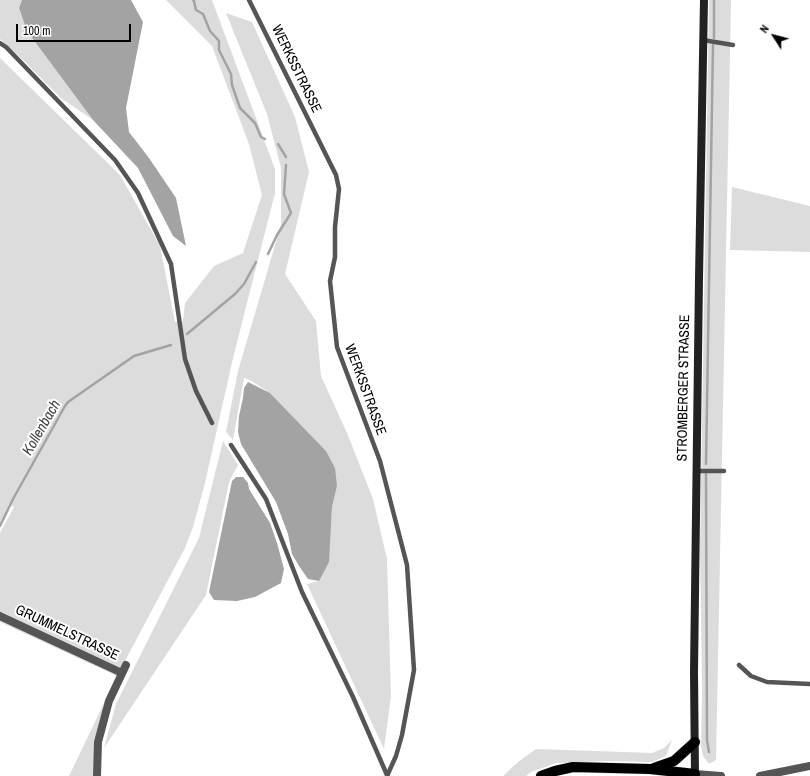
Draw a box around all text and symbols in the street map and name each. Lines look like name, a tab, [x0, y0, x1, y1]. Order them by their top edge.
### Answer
scale bar	[18, 16, 133, 42]
north arrow	[754, 16, 794, 56]
street label: WERKSSTRASSE	[267, 22, 325, 116]
text: N	[757, 22, 772, 36]
text: 100 m	[23, 23, 50, 39]
street label: STROMBERGER STRASSE	[674, 315, 694, 461]
street label: WERKSSTRASSE	[341, 342, 389, 438]
water label: Kollenbach	[19, 397, 65, 459]
street label: GRUMMELSTRASSE	[13, 602, 121, 664]

